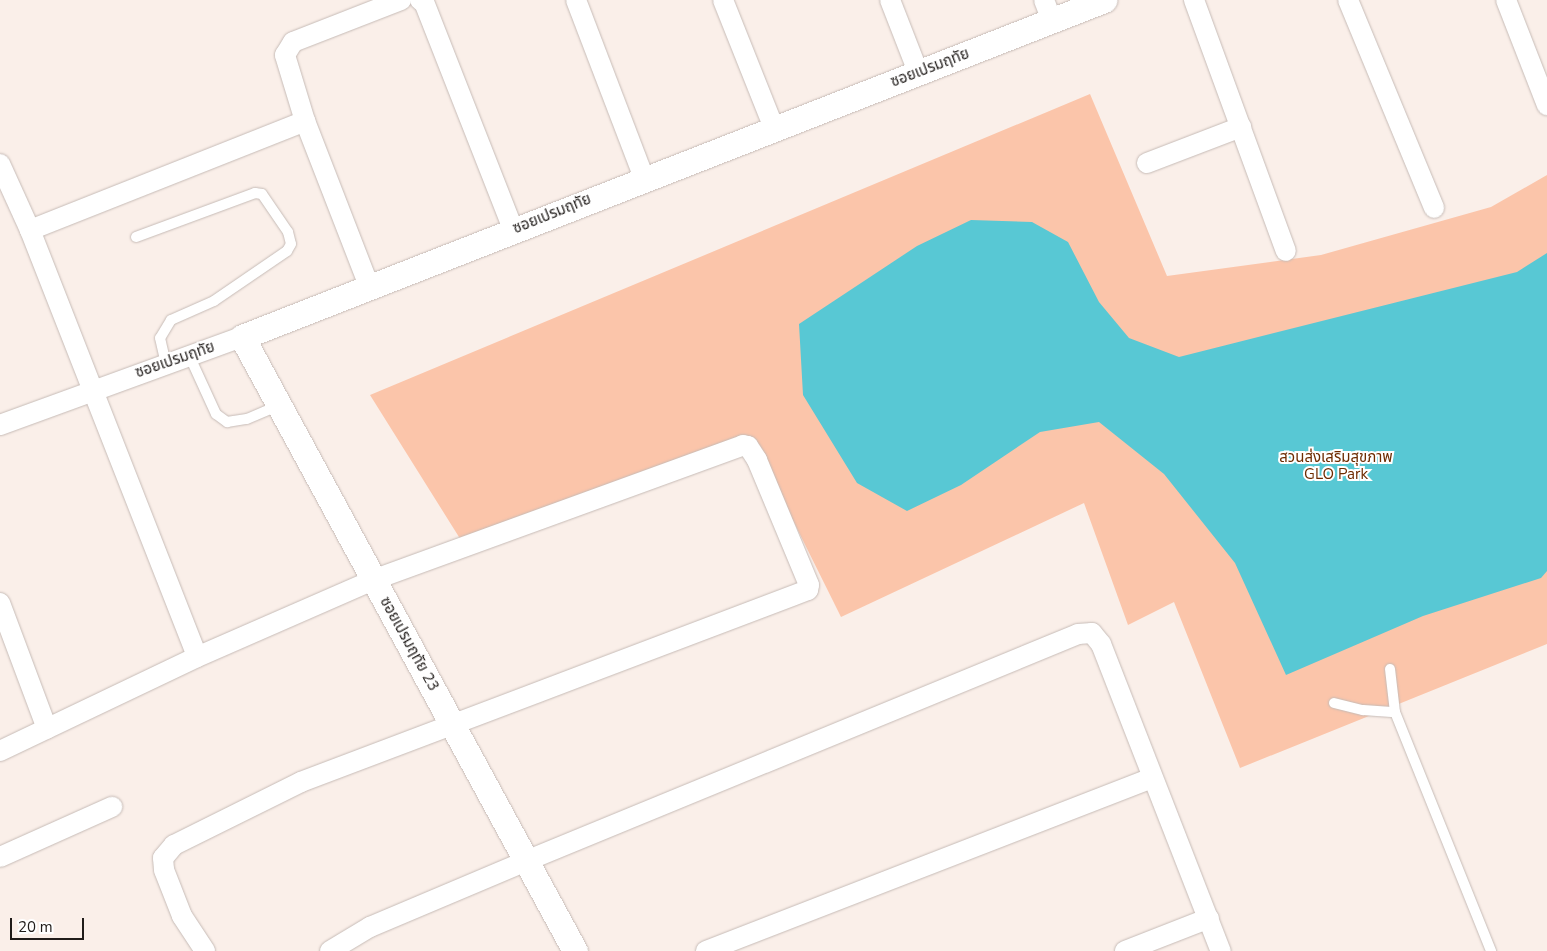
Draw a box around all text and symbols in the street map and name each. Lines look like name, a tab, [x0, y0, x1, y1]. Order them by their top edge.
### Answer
street label: ซอยเปรมฤทัย	[888, 45, 972, 91]
street label: ซอยเปรมฤทัย	[510, 190, 594, 238]
street label: ซอยเปรมฤทัย	[133, 338, 217, 382]
park label: สวนส่งเสริมสุขภาพ GLO Park	[1279, 448, 1393, 483]
street label: ซอยเปรมฤทัย 23	[376, 594, 442, 694]
scale bar	[12, 908, 86, 940]
text: 20 m	[18, 917, 53, 937]

